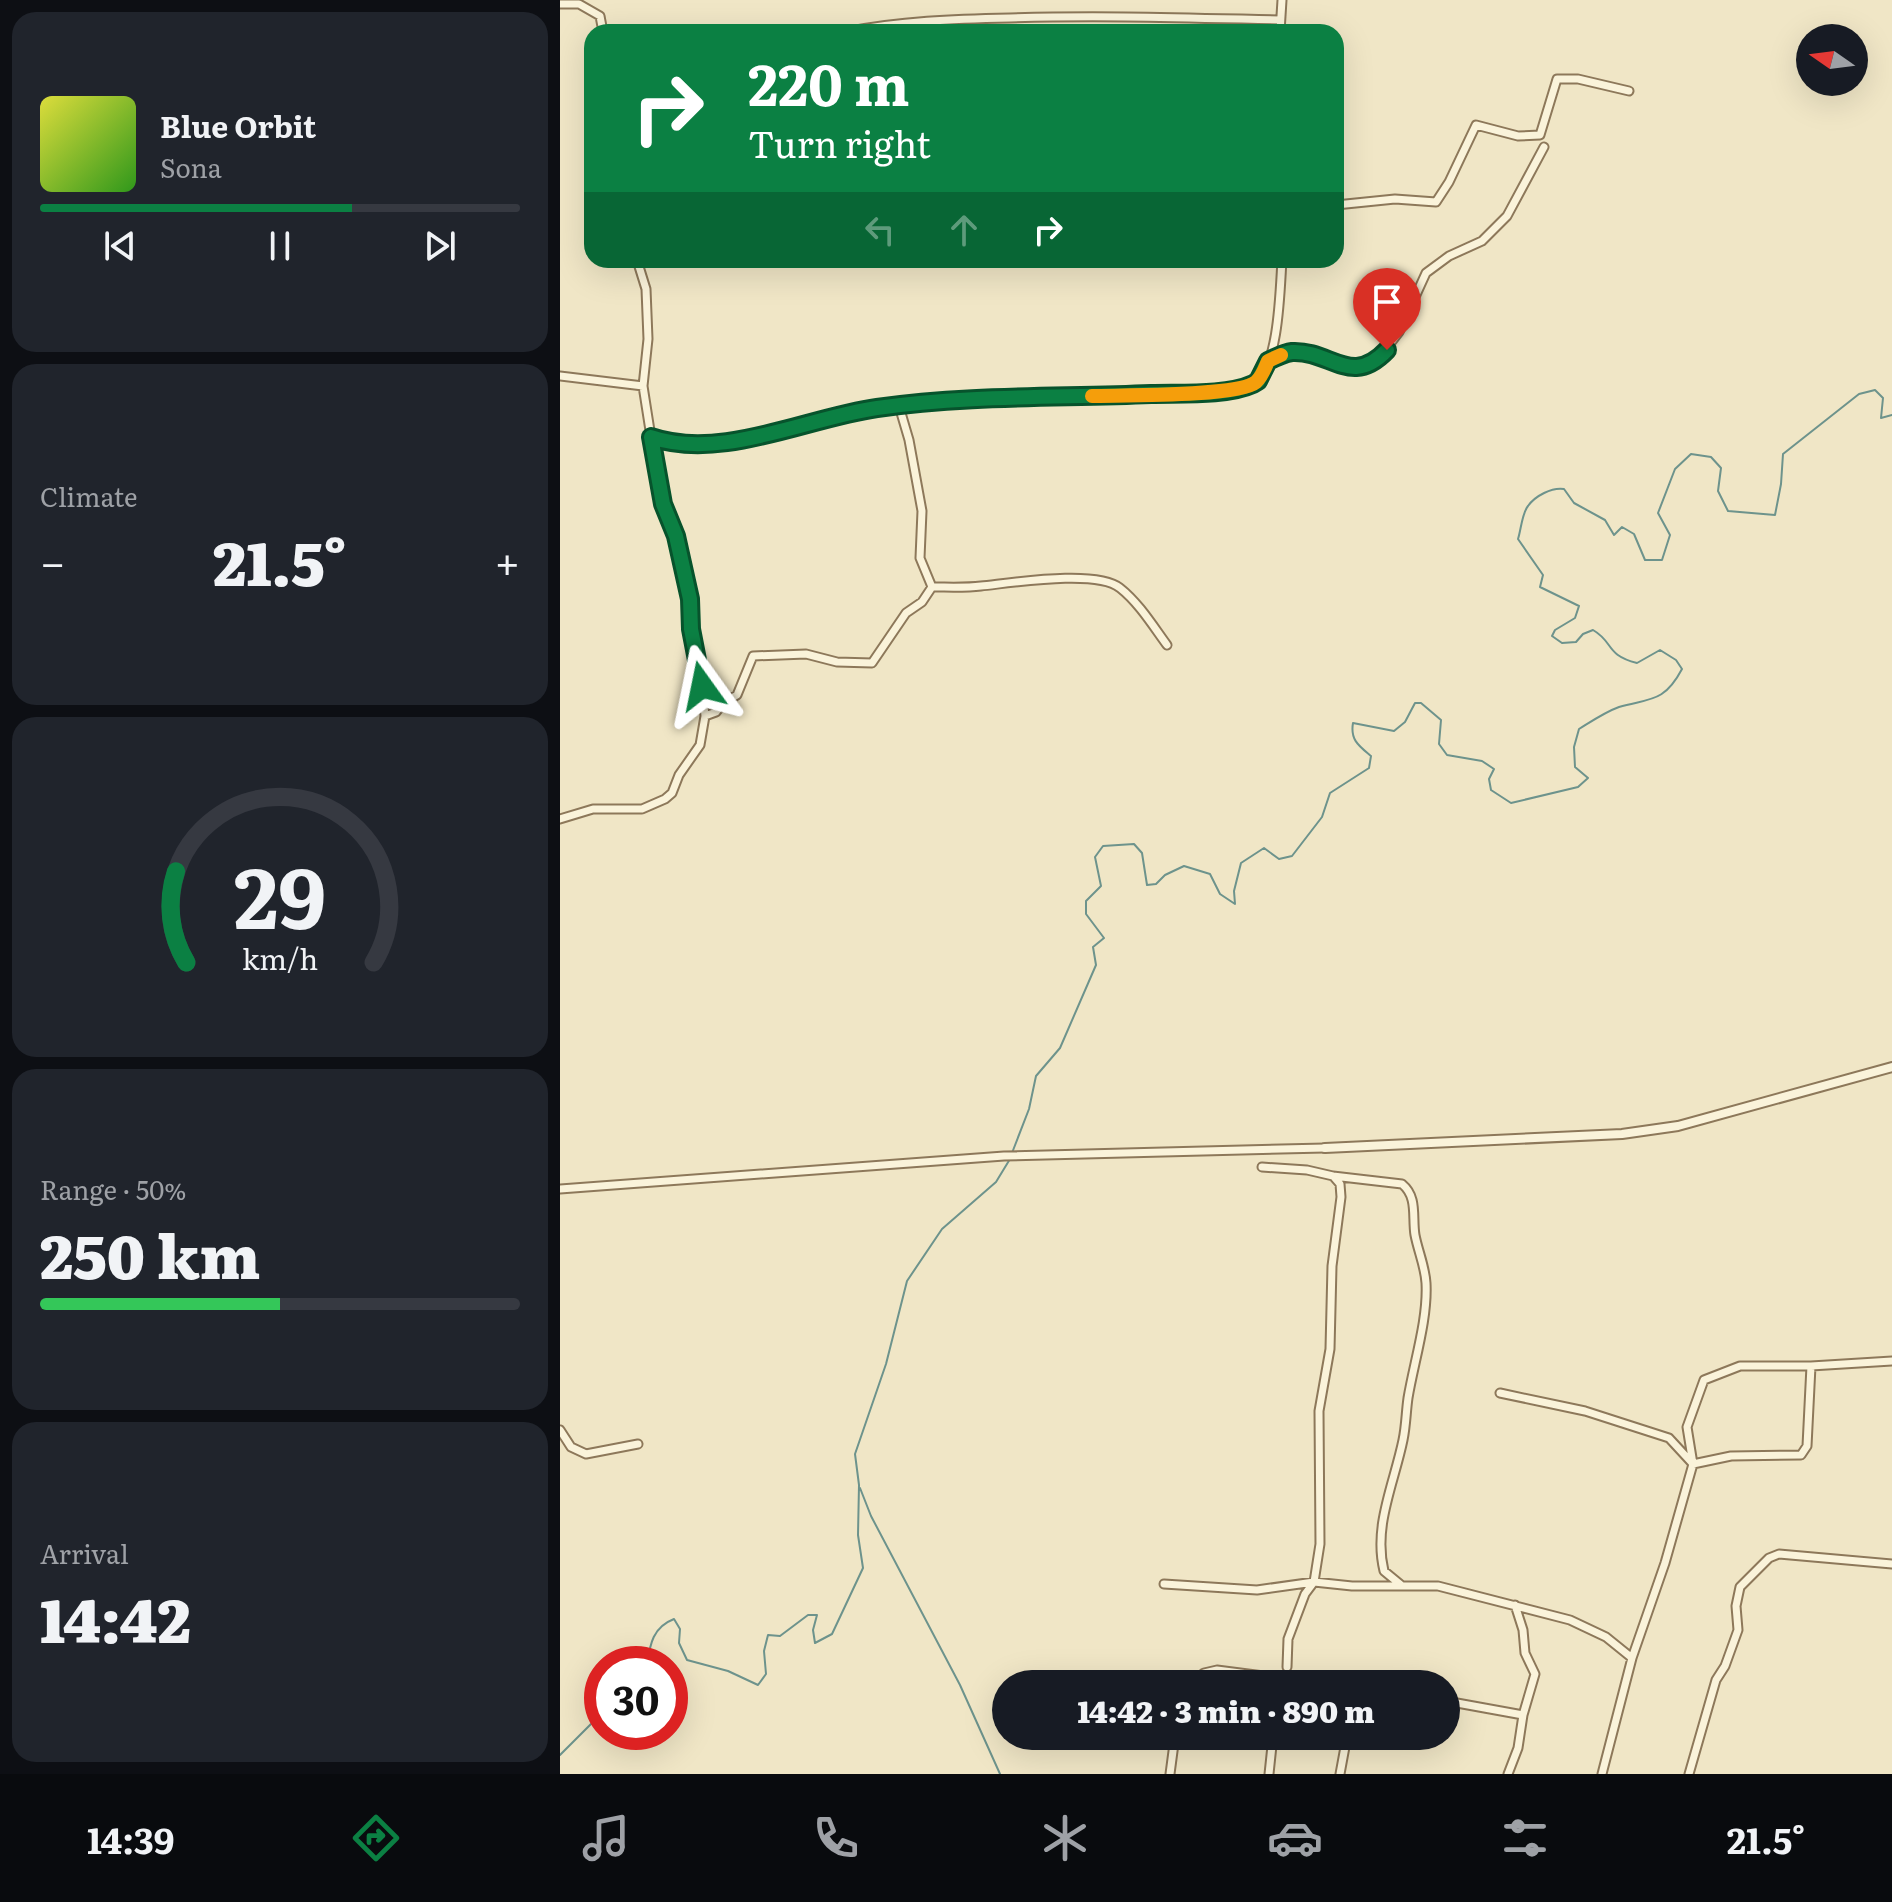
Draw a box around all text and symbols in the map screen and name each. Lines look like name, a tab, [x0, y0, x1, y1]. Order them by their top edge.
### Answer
north arrow	[1796, 24, 1868, 96]
map controls	[1796, 24, 1868, 96]
text: 220 m	[748, 40, 910, 123]
icon: right	[616, 56, 720, 160]
text: Blue Orbit	[160, 103, 316, 147]
text: Turn right	[748, 116, 931, 169]
text: Sona	[160, 147, 222, 186]
icon: left	[858, 208, 902, 252]
icon: ahead	[942, 208, 986, 252]
icon: right	[1026, 208, 1070, 252]
icon: previous	[98, 224, 142, 268]
icon: pause	[258, 224, 302, 268]
icon: next	[418, 224, 462, 268]
pin	[1353, 268, 1421, 350]
icon: arrive	[1365, 280, 1409, 324]
text: Climate	[40, 476, 138, 515]
text: 21.5°	[213, 515, 347, 604]
text: −	[40, 527, 66, 593]
text: +	[494, 527, 520, 593]
position arrow	[660, 644, 744, 728]
text: 29	[234, 831, 326, 955]
text: km/h	[242, 936, 318, 979]
text: Range · 50%	[40, 1169, 186, 1208]
text: 250 km	[40, 1208, 260, 1297]
text: Arrival	[40, 1533, 129, 1572]
text: 14:42	[40, 1572, 191, 1661]
speed limit sign: 30	[584, 1646, 688, 1750]
text: 14:42 · 3 min · 890 m	[1077, 1688, 1375, 1732]
icon: directions	[348, 1810, 404, 1866]
icon: music	[578, 1810, 634, 1866]
icon: phone	[808, 1810, 864, 1866]
icon: climate	[1037, 1810, 1093, 1866]
icon: car	[1267, 1810, 1323, 1866]
icon: filters	[1497, 1810, 1553, 1866]
text: 14:39	[87, 1812, 174, 1865]
text: 21.5°	[1727, 1812, 1805, 1865]

